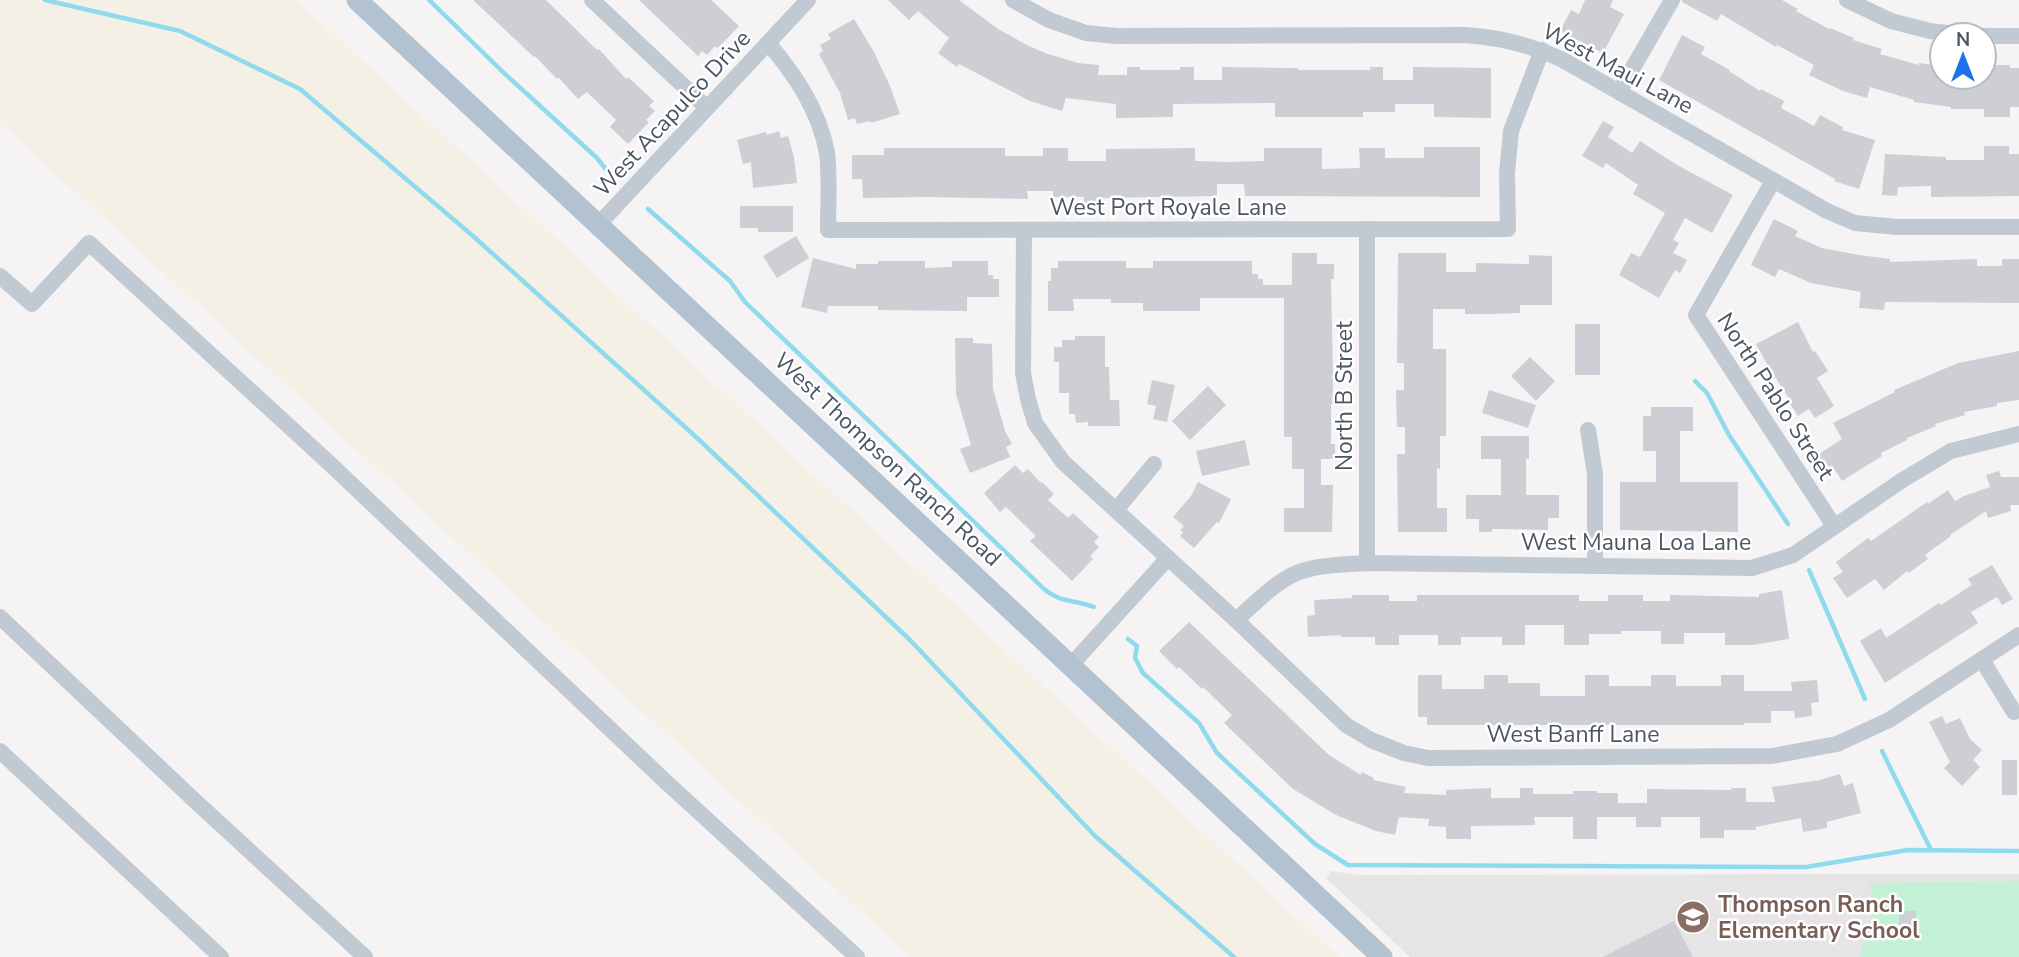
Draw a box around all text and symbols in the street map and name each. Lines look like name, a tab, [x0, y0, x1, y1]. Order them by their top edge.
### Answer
street label: West Maui Lane	[1537, 16, 1699, 121]
north arrow	[1928, 21, 1998, 91]
street label: West Acapulco Drive	[587, 23, 758, 203]
text: N	[1956, 27, 1970, 53]
street label: West Port Royale Lane	[1049, 192, 1287, 223]
street label: North Pablo Street	[1710, 307, 1842, 487]
street label: North B Street	[1329, 320, 1360, 471]
street label: West Thompson Ranch Road	[767, 346, 1008, 573]
street label: West Mauna Loa Lane	[1521, 527, 1751, 558]
street label: West Banff Lane	[1487, 719, 1659, 750]
place label: Thompson Ranch Elementary School	[1718, 889, 1920, 946]
school or university icon: Thompson Ranch Elementary School	[1674, 898, 1712, 936]

